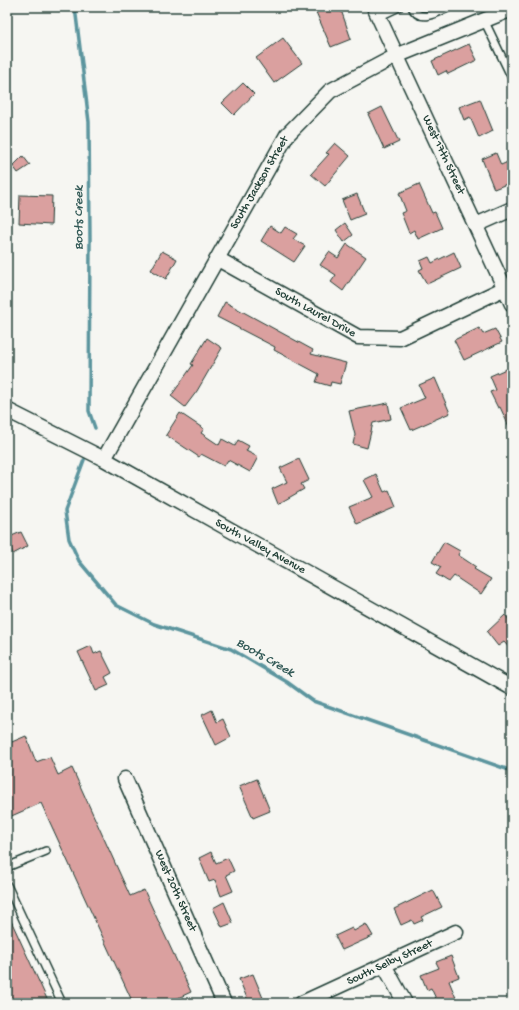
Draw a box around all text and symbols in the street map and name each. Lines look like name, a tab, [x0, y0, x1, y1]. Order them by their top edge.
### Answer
street label: West 17th Street	[419, 113, 468, 198]
street label: South Jackson Street	[228, 133, 293, 232]
water label: Boots Creek	[72, 185, 87, 250]
street label: South Laurel Drive	[272, 285, 359, 341]
street label: South Valley Avenue	[212, 516, 308, 578]
water label: Boots Creek	[233, 635, 298, 681]
street label: West 20th Street	[151, 848, 200, 935]
street label: South Selby Street	[345, 937, 436, 989]

